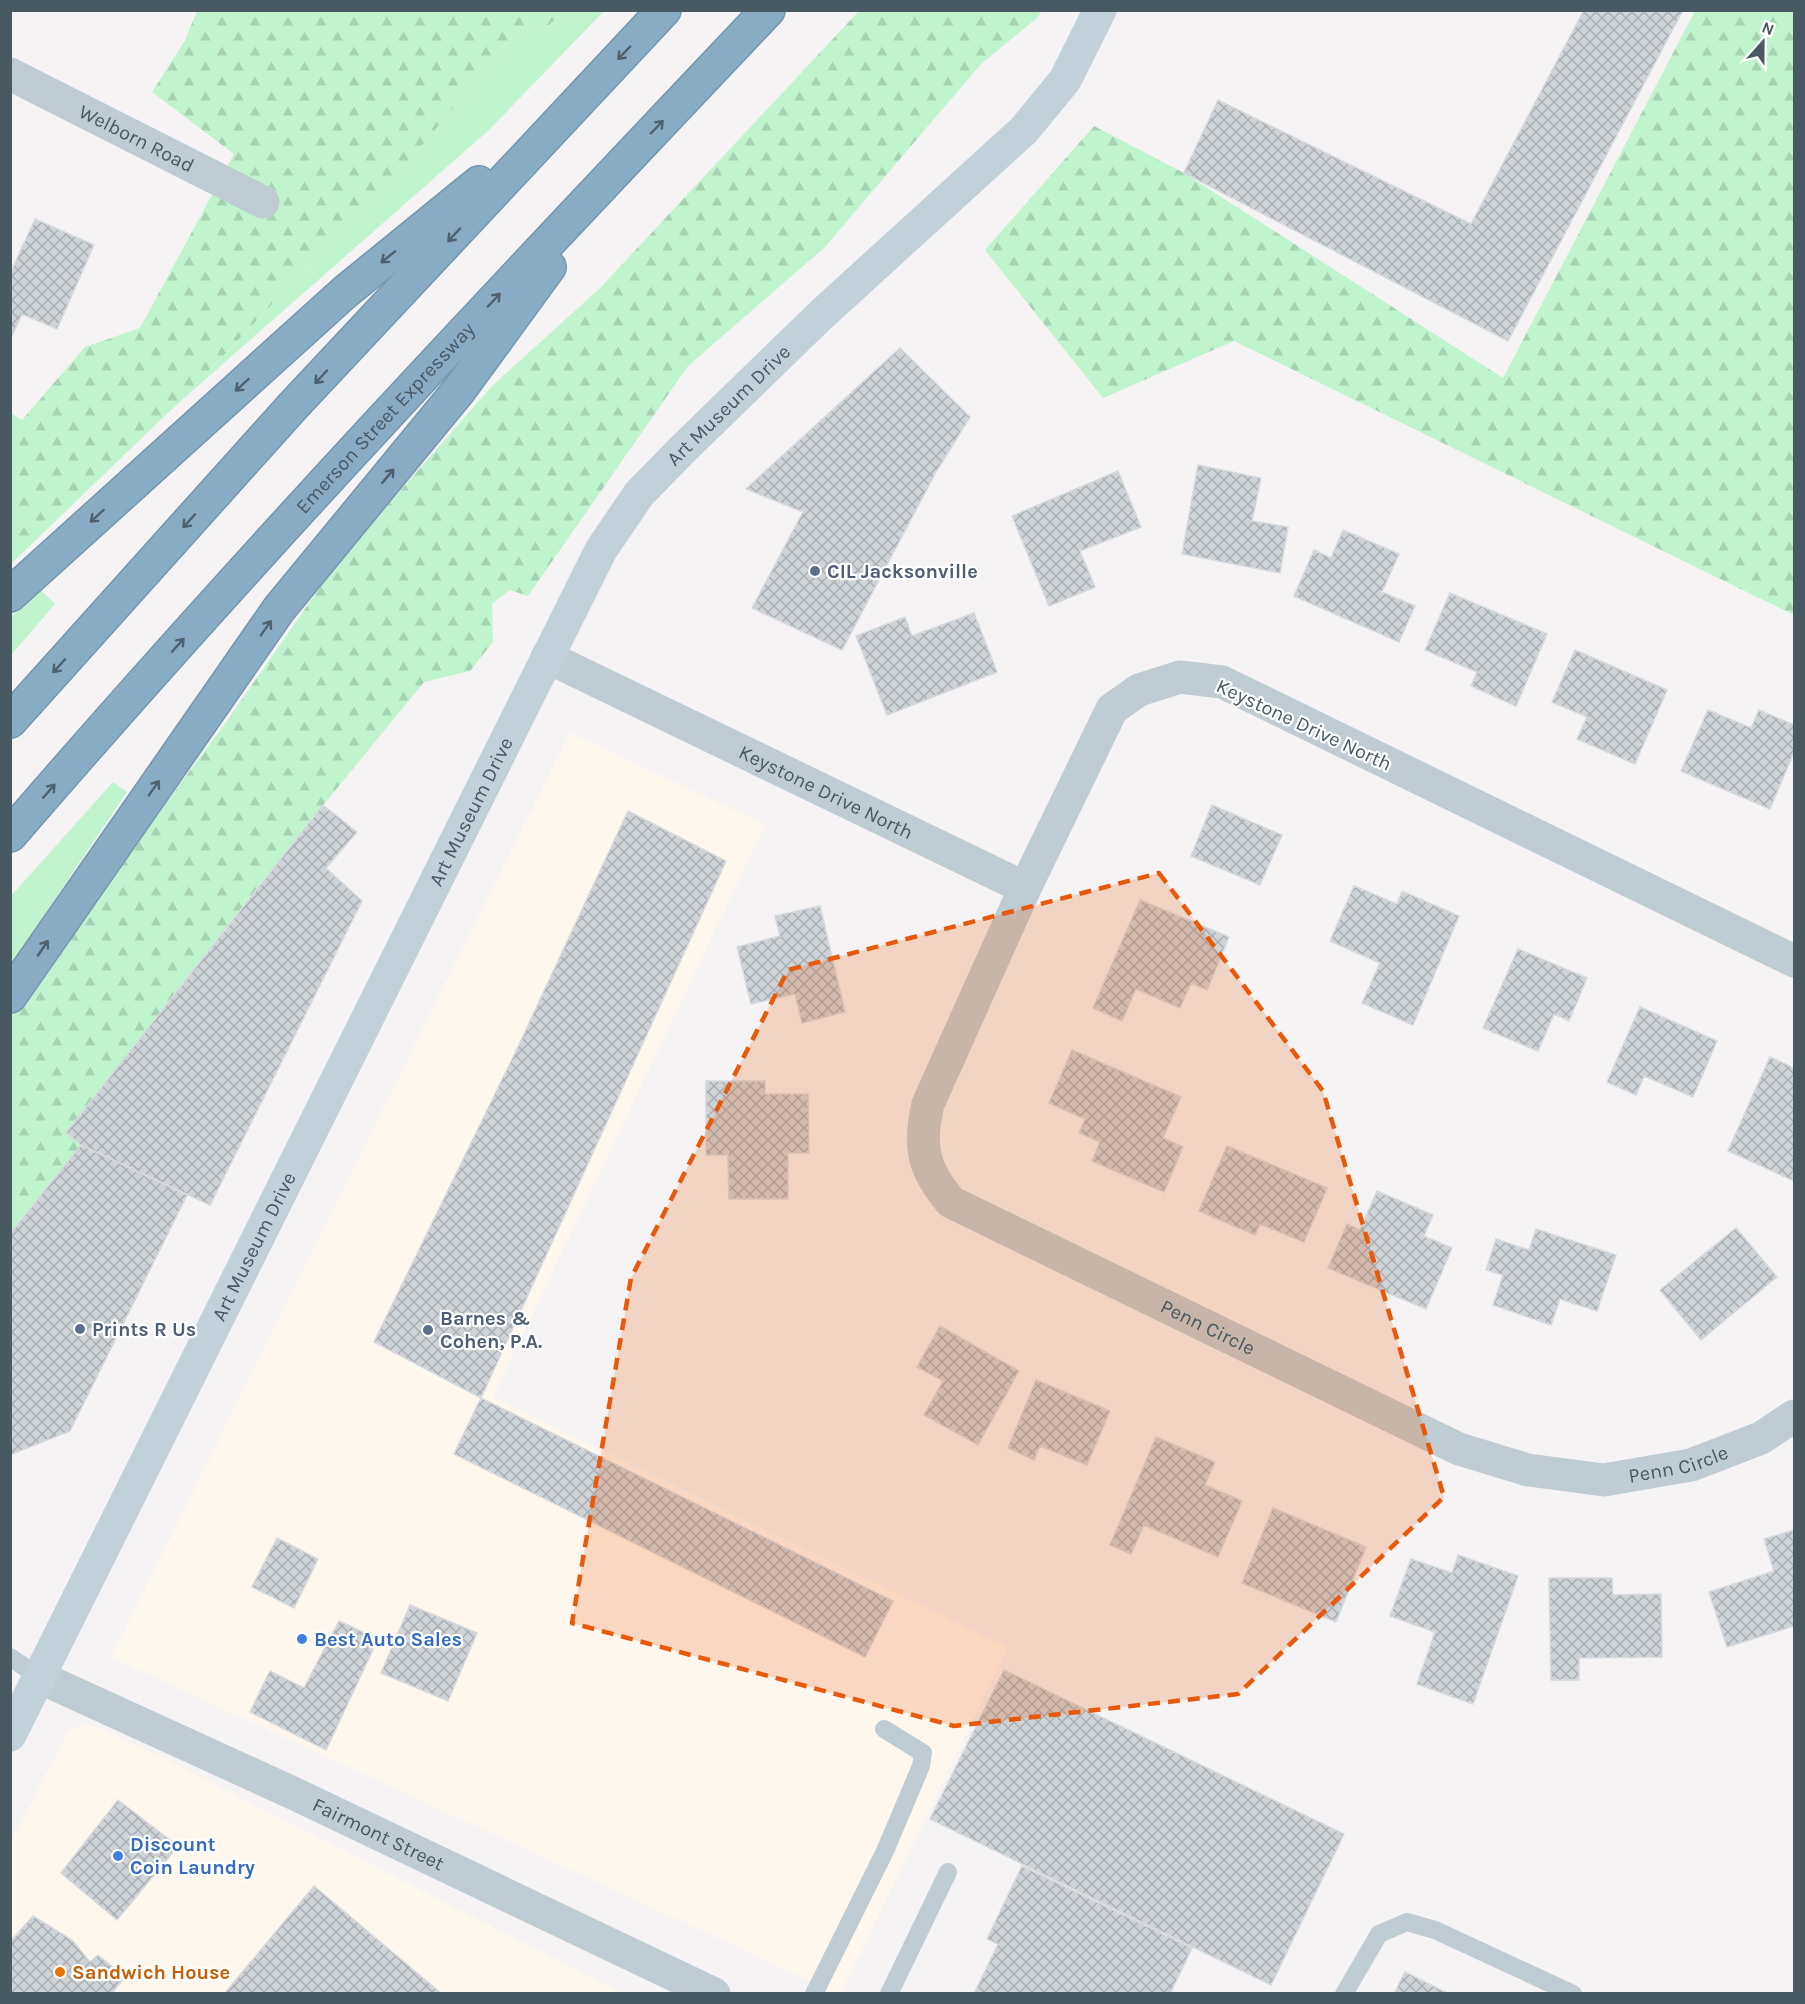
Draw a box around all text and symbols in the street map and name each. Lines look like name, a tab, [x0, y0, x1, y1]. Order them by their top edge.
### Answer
north arrow	[1733, 12, 1793, 72]
text: N	[1759, 18, 1777, 39]
one-way arrow	[617, 45, 631, 60]
street label: Welborn Road	[75, 99, 198, 177]
one-way arrow	[650, 120, 664, 135]
one-way arrow	[447, 227, 461, 242]
one-way arrow	[380, 250, 396, 263]
one-way arrow	[487, 293, 501, 308]
street label: Emerson Street Expressway	[291, 317, 479, 518]
street label: Art Museum Drive	[662, 340, 795, 470]
one-way arrow	[314, 369, 328, 384]
one-way arrow	[235, 378, 250, 392]
one-way arrow	[382, 468, 395, 484]
one-way arrow	[90, 509, 105, 523]
one-way arrow	[182, 514, 196, 529]
place label: CIL Jacksonville	[827, 560, 978, 583]
marker: CIL Jacksonville	[808, 564, 822, 578]
one-way arrow	[260, 620, 272, 636]
one-way arrow	[171, 637, 185, 652]
one-way arrow	[52, 658, 66, 673]
street label: Keystone Drive North	[1213, 674, 1395, 776]
street label: Art Museum Drive	[424, 733, 517, 890]
street label: Keystone Drive North	[735, 740, 917, 844]
one-way arrow	[148, 780, 160, 796]
one-way arrow	[42, 783, 55, 799]
one-way arrow	[37, 940, 49, 957]
street label: Art Museum Drive	[207, 1168, 300, 1325]
street label: Penn Circle	[1157, 1294, 1259, 1360]
place label: Barnes & Cohen, P.A.	[440, 1307, 542, 1353]
place label: Prints R Us	[92, 1318, 196, 1341]
marker: Prints R Us	[73, 1322, 87, 1336]
marker: Barnes & Cohen, P.A.	[421, 1323, 435, 1337]
street label: Penn Circle	[1627, 1440, 1731, 1487]
place label: Best Auto Sales	[314, 1628, 462, 1651]
marker: Best Auto Sales	[295, 1632, 309, 1646]
street label: Fairmont Street	[309, 1793, 448, 1875]
place label: Discount Coin Laundry	[130, 1833, 255, 1879]
marker: Discount Coin Laundry	[111, 1849, 125, 1863]
place label: Sandwich House	[72, 1961, 230, 1984]
marker: Sandwich House	[53, 1965, 67, 1979]

